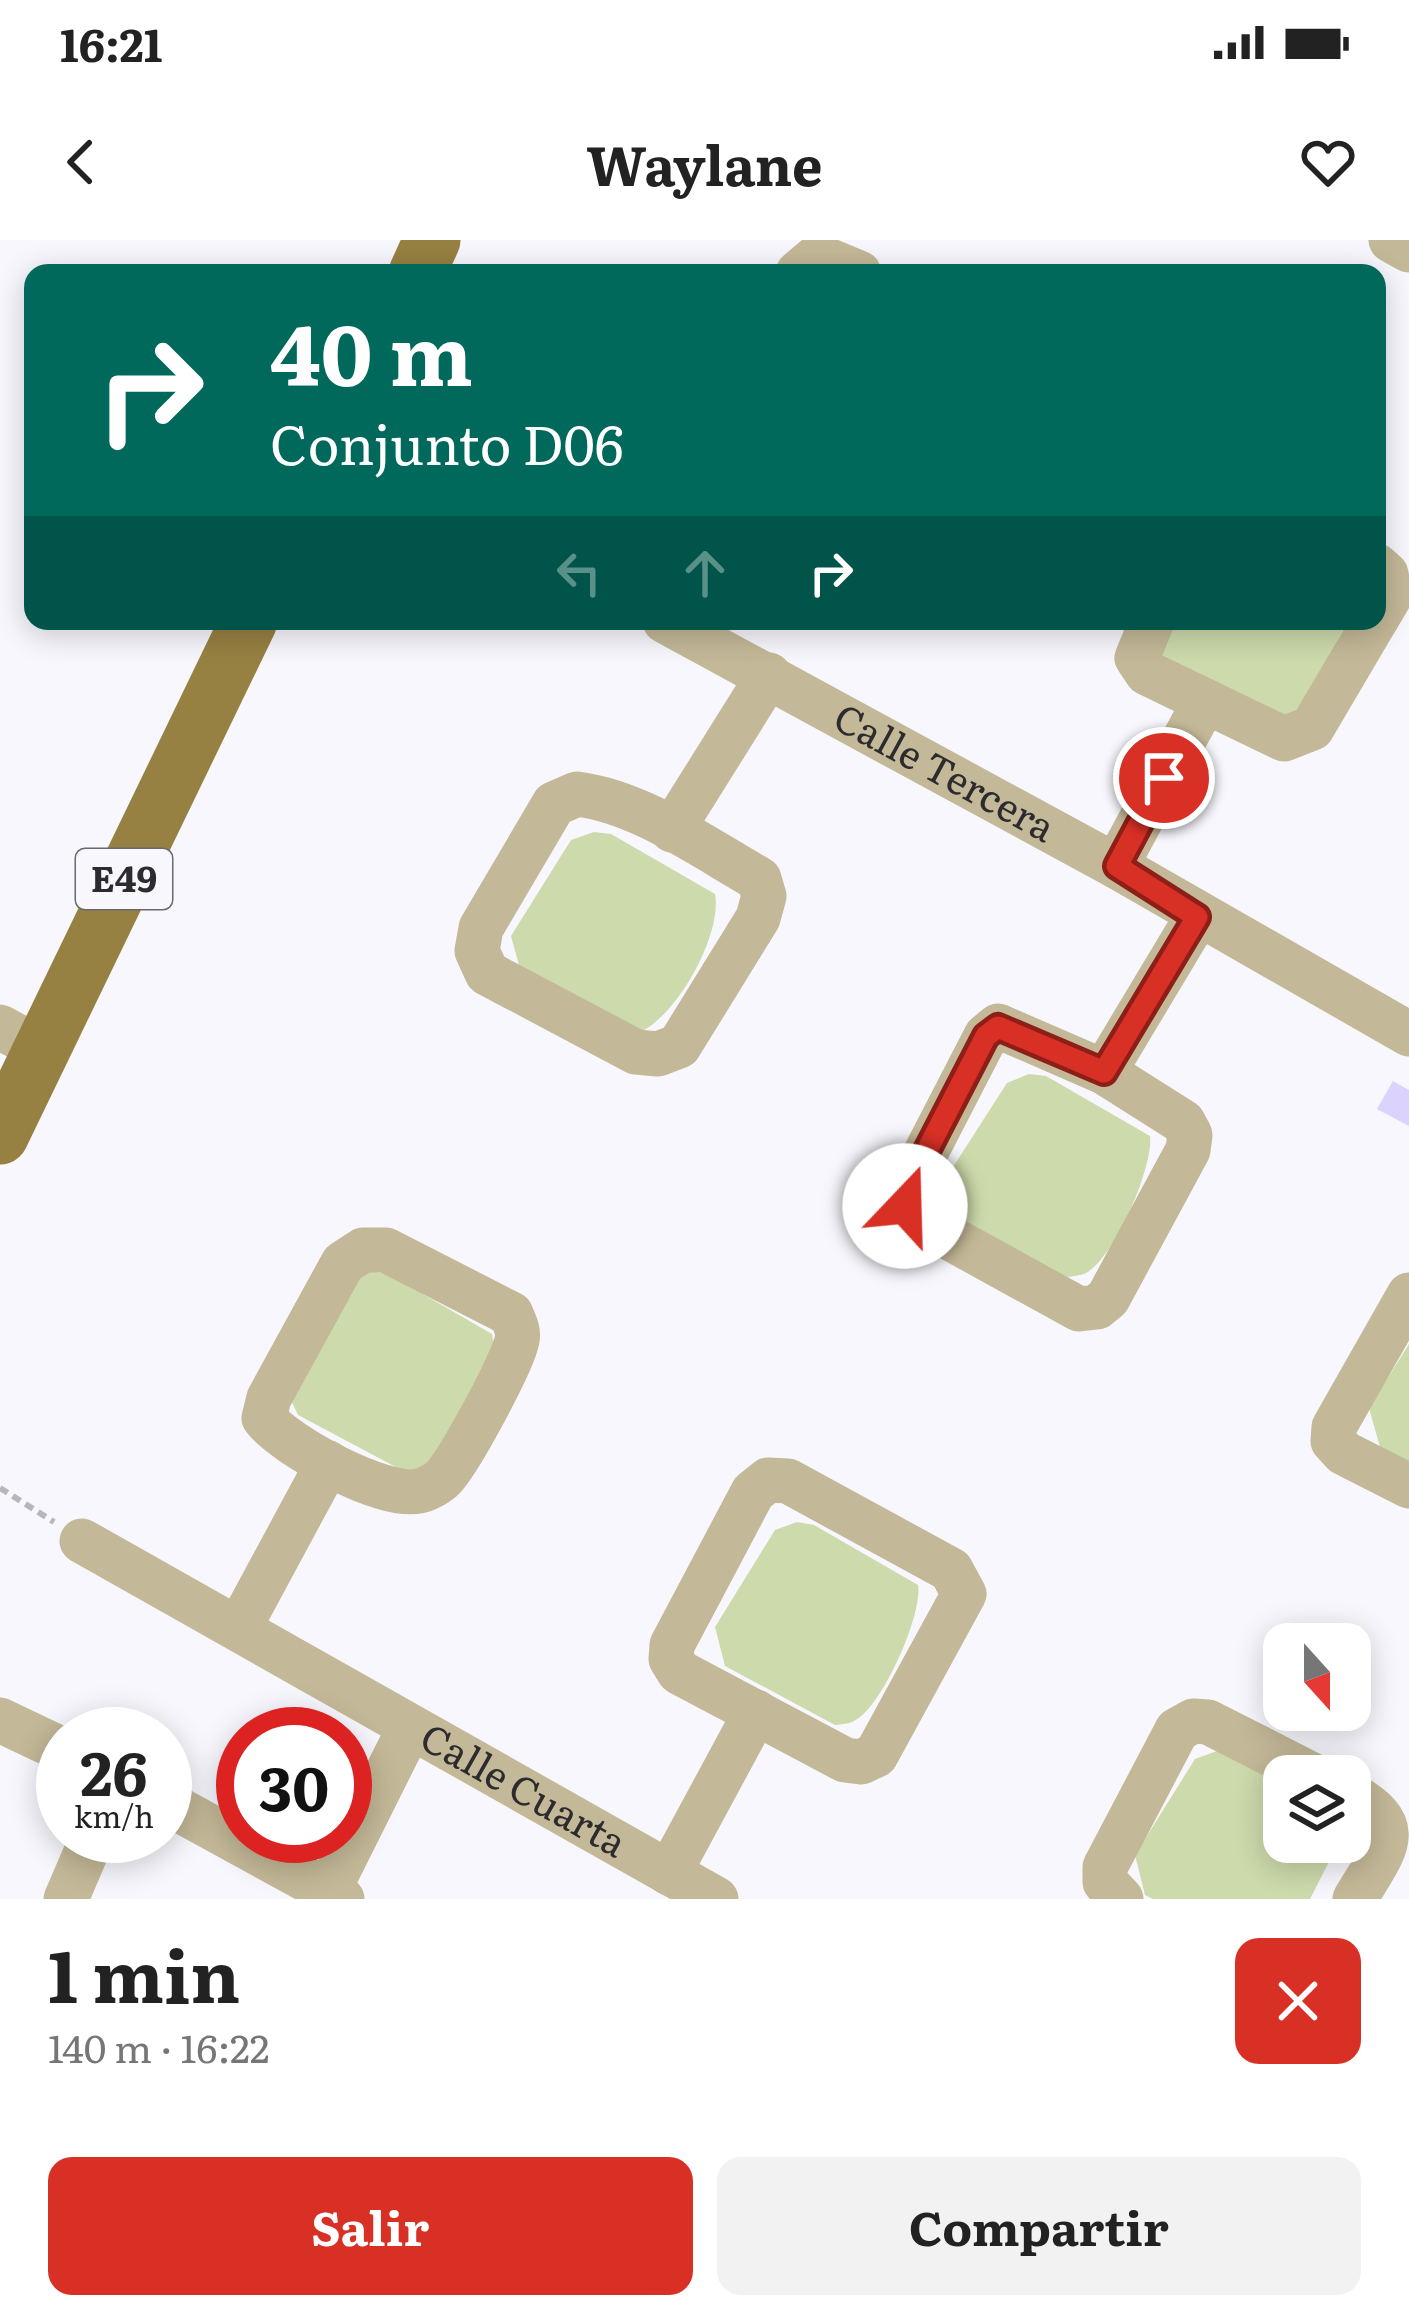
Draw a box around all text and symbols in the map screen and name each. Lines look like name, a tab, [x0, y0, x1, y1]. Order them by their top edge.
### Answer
text: 16:21	[60, 9, 162, 76]
text: Waylane	[586, 122, 823, 203]
icon: back	[48, 129, 114, 195]
icon: heart	[1295, 129, 1361, 195]
text: 40 m	[270, 287, 473, 412]
icon: right	[72, 312, 228, 468]
text: Conjunto D06	[270, 401, 624, 482]
icon: left	[546, 540, 612, 606]
icon: ahead	[672, 540, 738, 606]
icon: right	[798, 540, 864, 606]
street label: Calle Tercera	[825, 686, 1067, 854]
pin	[1113, 727, 1215, 829]
icon: arrive	[1131, 745, 1197, 811]
road number: E49	[76, 849, 172, 909]
position arrow	[842, 1143, 968, 1269]
north arrow	[1263, 1623, 1371, 1731]
map controls	[1263, 1623, 1371, 1863]
street label: Calle Cuarta	[411, 1706, 639, 1869]
speed limit sign: 30	[216, 1707, 372, 1863]
text: 26	[80, 1725, 148, 1814]
button: layers	[1263, 1755, 1371, 1863]
text: km/h	[74, 1793, 154, 1837]
text: 1 min	[48, 1918, 240, 2025]
button: close	[1235, 1938, 1361, 2064]
text: 140 m · 16:22	[48, 2017, 270, 2075]
button: Salir	[48, 2157, 693, 2295]
button: Compartir	[717, 2157, 1361, 2295]

